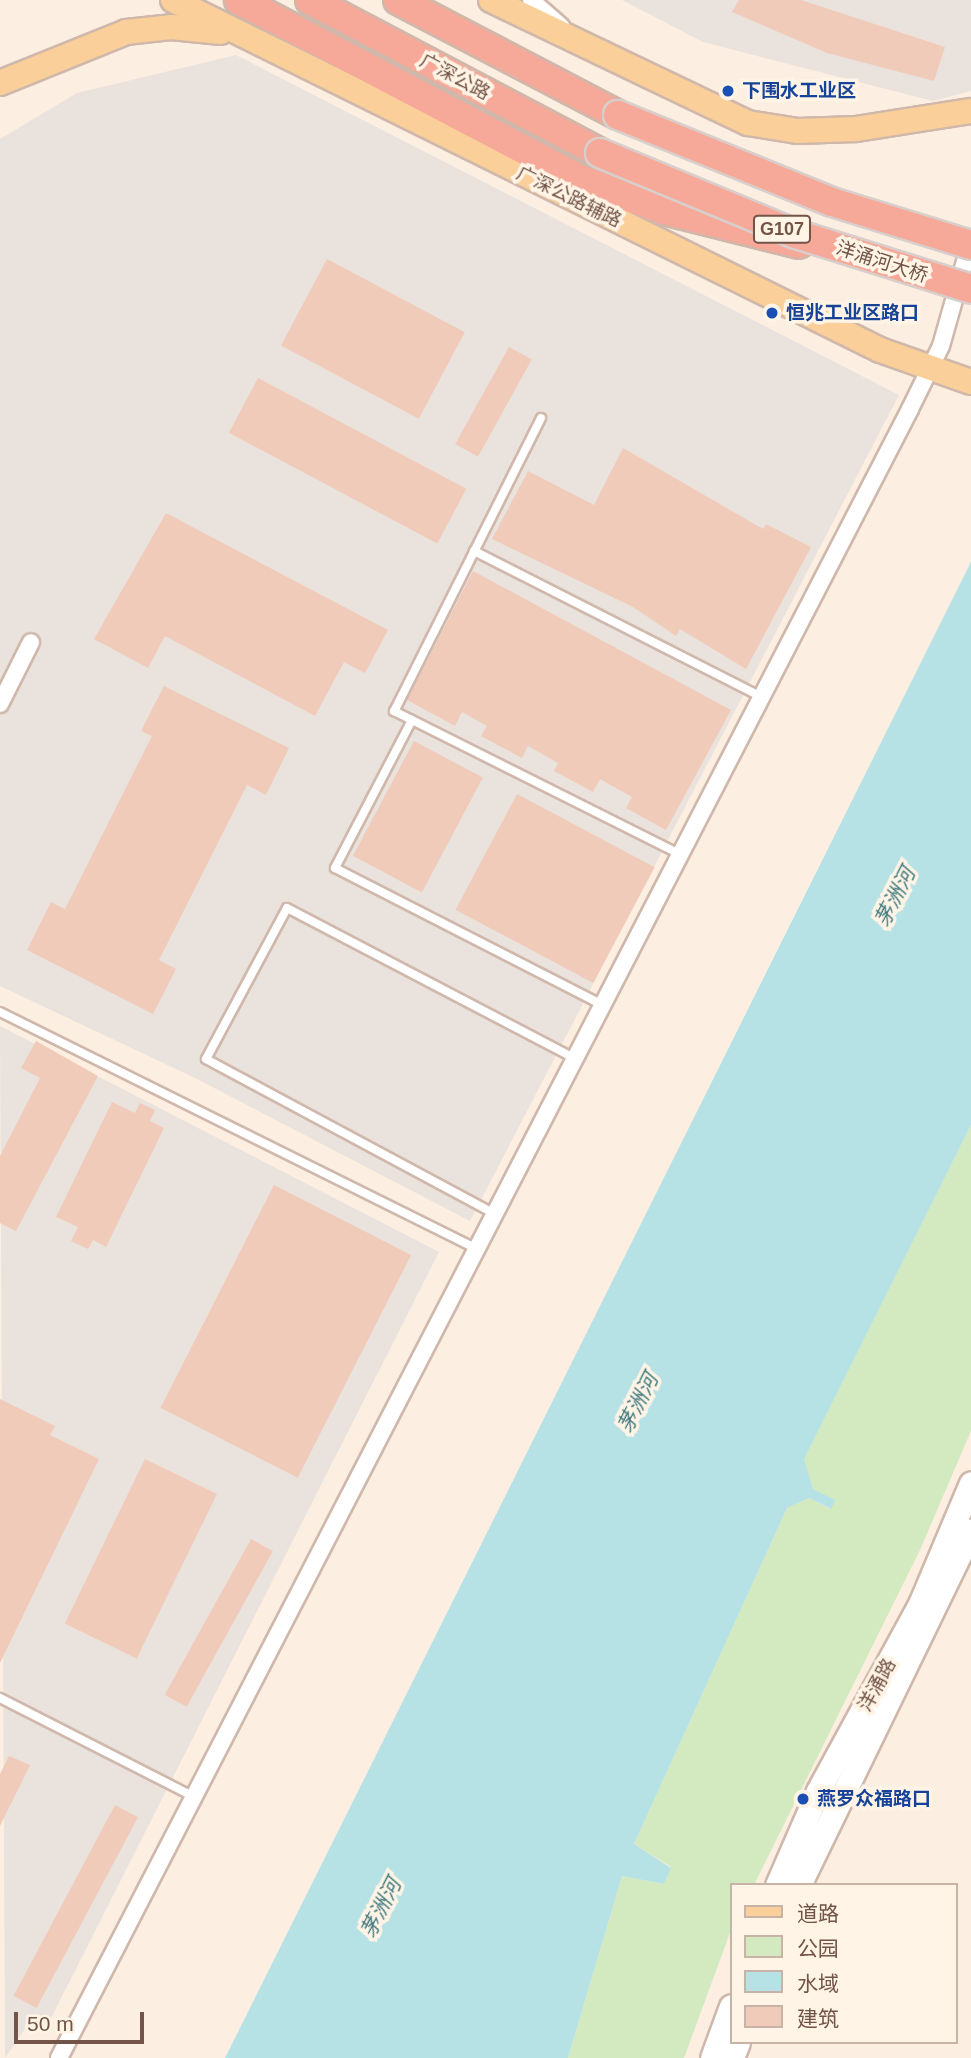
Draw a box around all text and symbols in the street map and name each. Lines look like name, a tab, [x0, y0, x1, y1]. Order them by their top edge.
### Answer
street label: 广深公路	[416, 49, 494, 105]
place label: 下围水工业区	[742, 80, 856, 102]
marker: 下围水工业区	[720, 83, 736, 99]
street label: 广深公路辅路	[513, 162, 625, 232]
road number: G107	[752, 214, 812, 244]
street label: 洋涌河大桥	[833, 236, 931, 288]
place label: 恒兆工业区路口	[786, 302, 919, 324]
marker: 恒兆工业区路口	[764, 305, 780, 321]
water label: 茅洲河	[869, 863, 921, 931]
water label: 茅洲河	[612, 1369, 664, 1437]
street label: 洋涌路	[853, 1655, 901, 1715]
place label: 燕罗众福路口	[817, 1788, 931, 1810]
marker: 燕罗众福路口	[795, 1791, 811, 1807]
water label: 茅洲河	[355, 1874, 407, 1942]
legend	[730, 1883, 957, 2044]
text: 道路	[797, 1902, 839, 1925]
text: 公园	[797, 1937, 839, 1960]
text: 水域	[797, 1972, 839, 1995]
scale bar	[18, 1998, 147, 2042]
text: 建筑	[797, 2007, 839, 2030]
text: 50 m	[27, 2012, 74, 2035]

